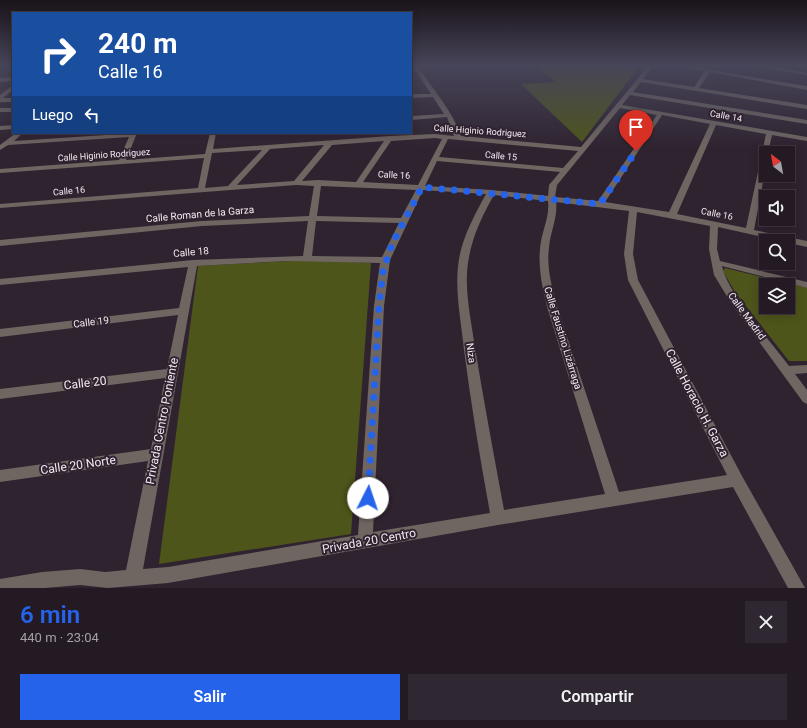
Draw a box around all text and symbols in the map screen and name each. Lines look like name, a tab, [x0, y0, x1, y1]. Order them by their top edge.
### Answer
text: 240 m	[98, 27, 177, 60]
icon: right	[32, 28, 84, 80]
text: Calle 16	[98, 61, 163, 82]
icon: left	[81, 104, 103, 126]
text: Luego	[32, 106, 73, 124]
street label: Calle 14	[709, 108, 743, 124]
pin	[619, 110, 653, 151]
icon: arrive	[625, 116, 647, 138]
street label: Calle Higinio Rodriguez	[433, 123, 527, 139]
north arrow	[759, 146, 795, 182]
map controls	[759, 146, 795, 314]
street label: Calle Higinio Rodriguez	[57, 147, 151, 163]
street label: Calle 15	[484, 150, 518, 162]
street label: Calle 16	[378, 169, 410, 181]
street label: Calle 16	[52, 185, 86, 197]
button: sound	[759, 190, 795, 226]
street label: Calle Roman de la Garza	[145, 204, 255, 224]
street label: Calle 16	[700, 206, 734, 222]
button: search	[759, 234, 795, 270]
street label: Calle 18	[173, 245, 210, 259]
button: layers	[759, 278, 795, 314]
street label: Calle Faustino Lizárraga	[542, 285, 584, 391]
street label: Calle Madrid	[726, 290, 768, 342]
street label: Calle 19	[73, 314, 109, 330]
street label: Niza	[464, 342, 478, 364]
street label: Calle Horacio H. Garza	[663, 347, 731, 459]
street label: Privada Centro Poniente	[143, 356, 181, 486]
street label: Calle 20	[63, 373, 107, 393]
street label: Calle 20 Norte	[39, 453, 117, 477]
position arrow	[347, 477, 389, 519]
street label: Privada 20 Centro	[321, 526, 417, 556]
text: 6 min	[20, 601, 80, 629]
button: close	[745, 601, 787, 643]
text: 440 m · 23:04	[20, 630, 99, 645]
button: Salir	[20, 674, 400, 720]
button: Compartir	[408, 674, 787, 720]

